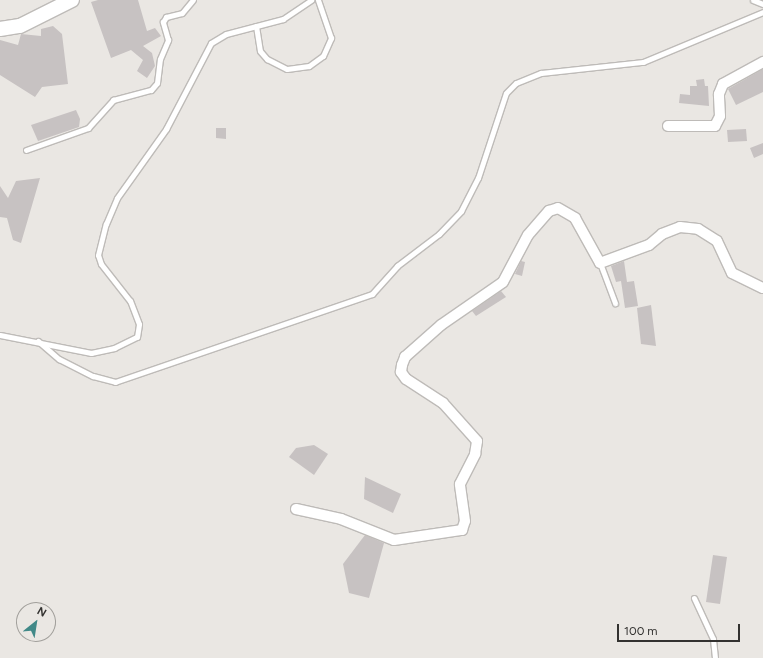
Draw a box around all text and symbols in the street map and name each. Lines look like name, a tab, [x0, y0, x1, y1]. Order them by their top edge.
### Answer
north arrow	[16, 602, 56, 642]
text: N	[35, 604, 49, 620]
scale bar	[619, 616, 742, 642]
text: 100 m	[624, 624, 658, 638]

